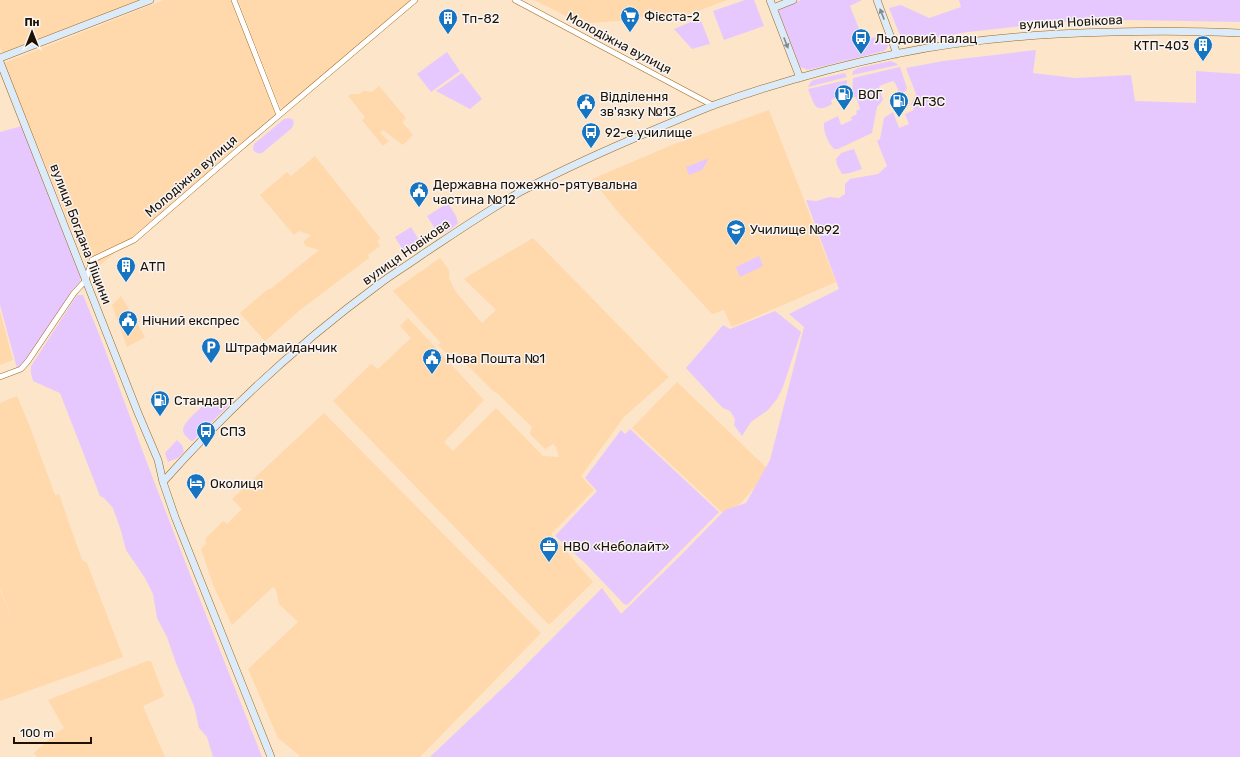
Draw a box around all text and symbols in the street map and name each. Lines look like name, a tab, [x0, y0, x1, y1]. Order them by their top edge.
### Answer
supermarket icon: Фiєста-2	[619, 5, 641, 33]
building icon: Тп-82	[437, 7, 459, 35]
one-way arrow	[879, 7, 885, 19]
street label: Молодіжна вулиця	[564, 9, 674, 77]
place label: Фiєста-2	[644, 9, 700, 24]
place label: Тп-82	[462, 11, 499, 26]
north arrow	[12, 12, 52, 52]
street label: вулиця Новікова	[1019, 12, 1123, 32]
text: Пн	[24, 16, 40, 29]
bus stop icon: Льодовий палац	[850, 27, 872, 55]
place label: Льодовий палац	[875, 31, 977, 46]
building icon: КТП-403	[1192, 34, 1214, 62]
one-way arrow	[784, 37, 790, 49]
place label: КТП-403	[1134, 38, 1189, 53]
fuel station icon: ВОГ	[833, 83, 855, 111]
place label: ВОГ	[858, 87, 882, 102]
place label: Відділення зв'язку №13	[600, 89, 676, 119]
fuel station icon: АГЗС	[888, 90, 910, 118]
public building icon: Відділення зв'язку №13	[575, 92, 597, 120]
place label: АГЗС	[913, 94, 946, 109]
bus stop icon: 92-е училище	[580, 121, 602, 149]
place label: 92-е училище	[605, 125, 692, 140]
street label: Молодіжна вулиця	[142, 132, 240, 220]
street label: вулиця Богдана Ліщини	[47, 162, 115, 306]
place label: Державна пожежно-рятувальна частина №12	[433, 177, 637, 207]
public building icon: Державна пожежно-рятувальна частина №12	[408, 180, 430, 208]
street label: вулиця Новікова	[359, 216, 453, 288]
school or university icon: Училище №92	[725, 218, 747, 246]
place label: Училище №92	[750, 222, 840, 237]
building icon: АТП	[115, 255, 137, 283]
place label: АТП	[140, 259, 166, 274]
public building icon: Нічний експрес	[117, 309, 139, 337]
place label: Нічний експрес	[142, 313, 240, 328]
parking icon: Штрафмайданчик	[200, 336, 222, 364]
place label: Штрафмайданчик	[225, 340, 337, 355]
public building icon: Нова Пошта №1	[421, 347, 443, 375]
place label: Нова Пошта №1	[446, 351, 545, 366]
fuel station icon: Стандарт	[149, 389, 171, 417]
place label: Стандарт	[174, 393, 234, 408]
bus stop icon: СПЗ	[195, 420, 217, 448]
place label: СПЗ	[220, 424, 246, 439]
hotel icon: Околиця	[185, 472, 207, 500]
place label: Околиця	[210, 476, 263, 491]
office icon: НВО «Неболайт»	[538, 535, 560, 563]
place label: НВО «Неболайт»	[563, 539, 670, 554]
scale bar	[14, 719, 91, 745]
text: 100 m	[20, 726, 54, 740]

